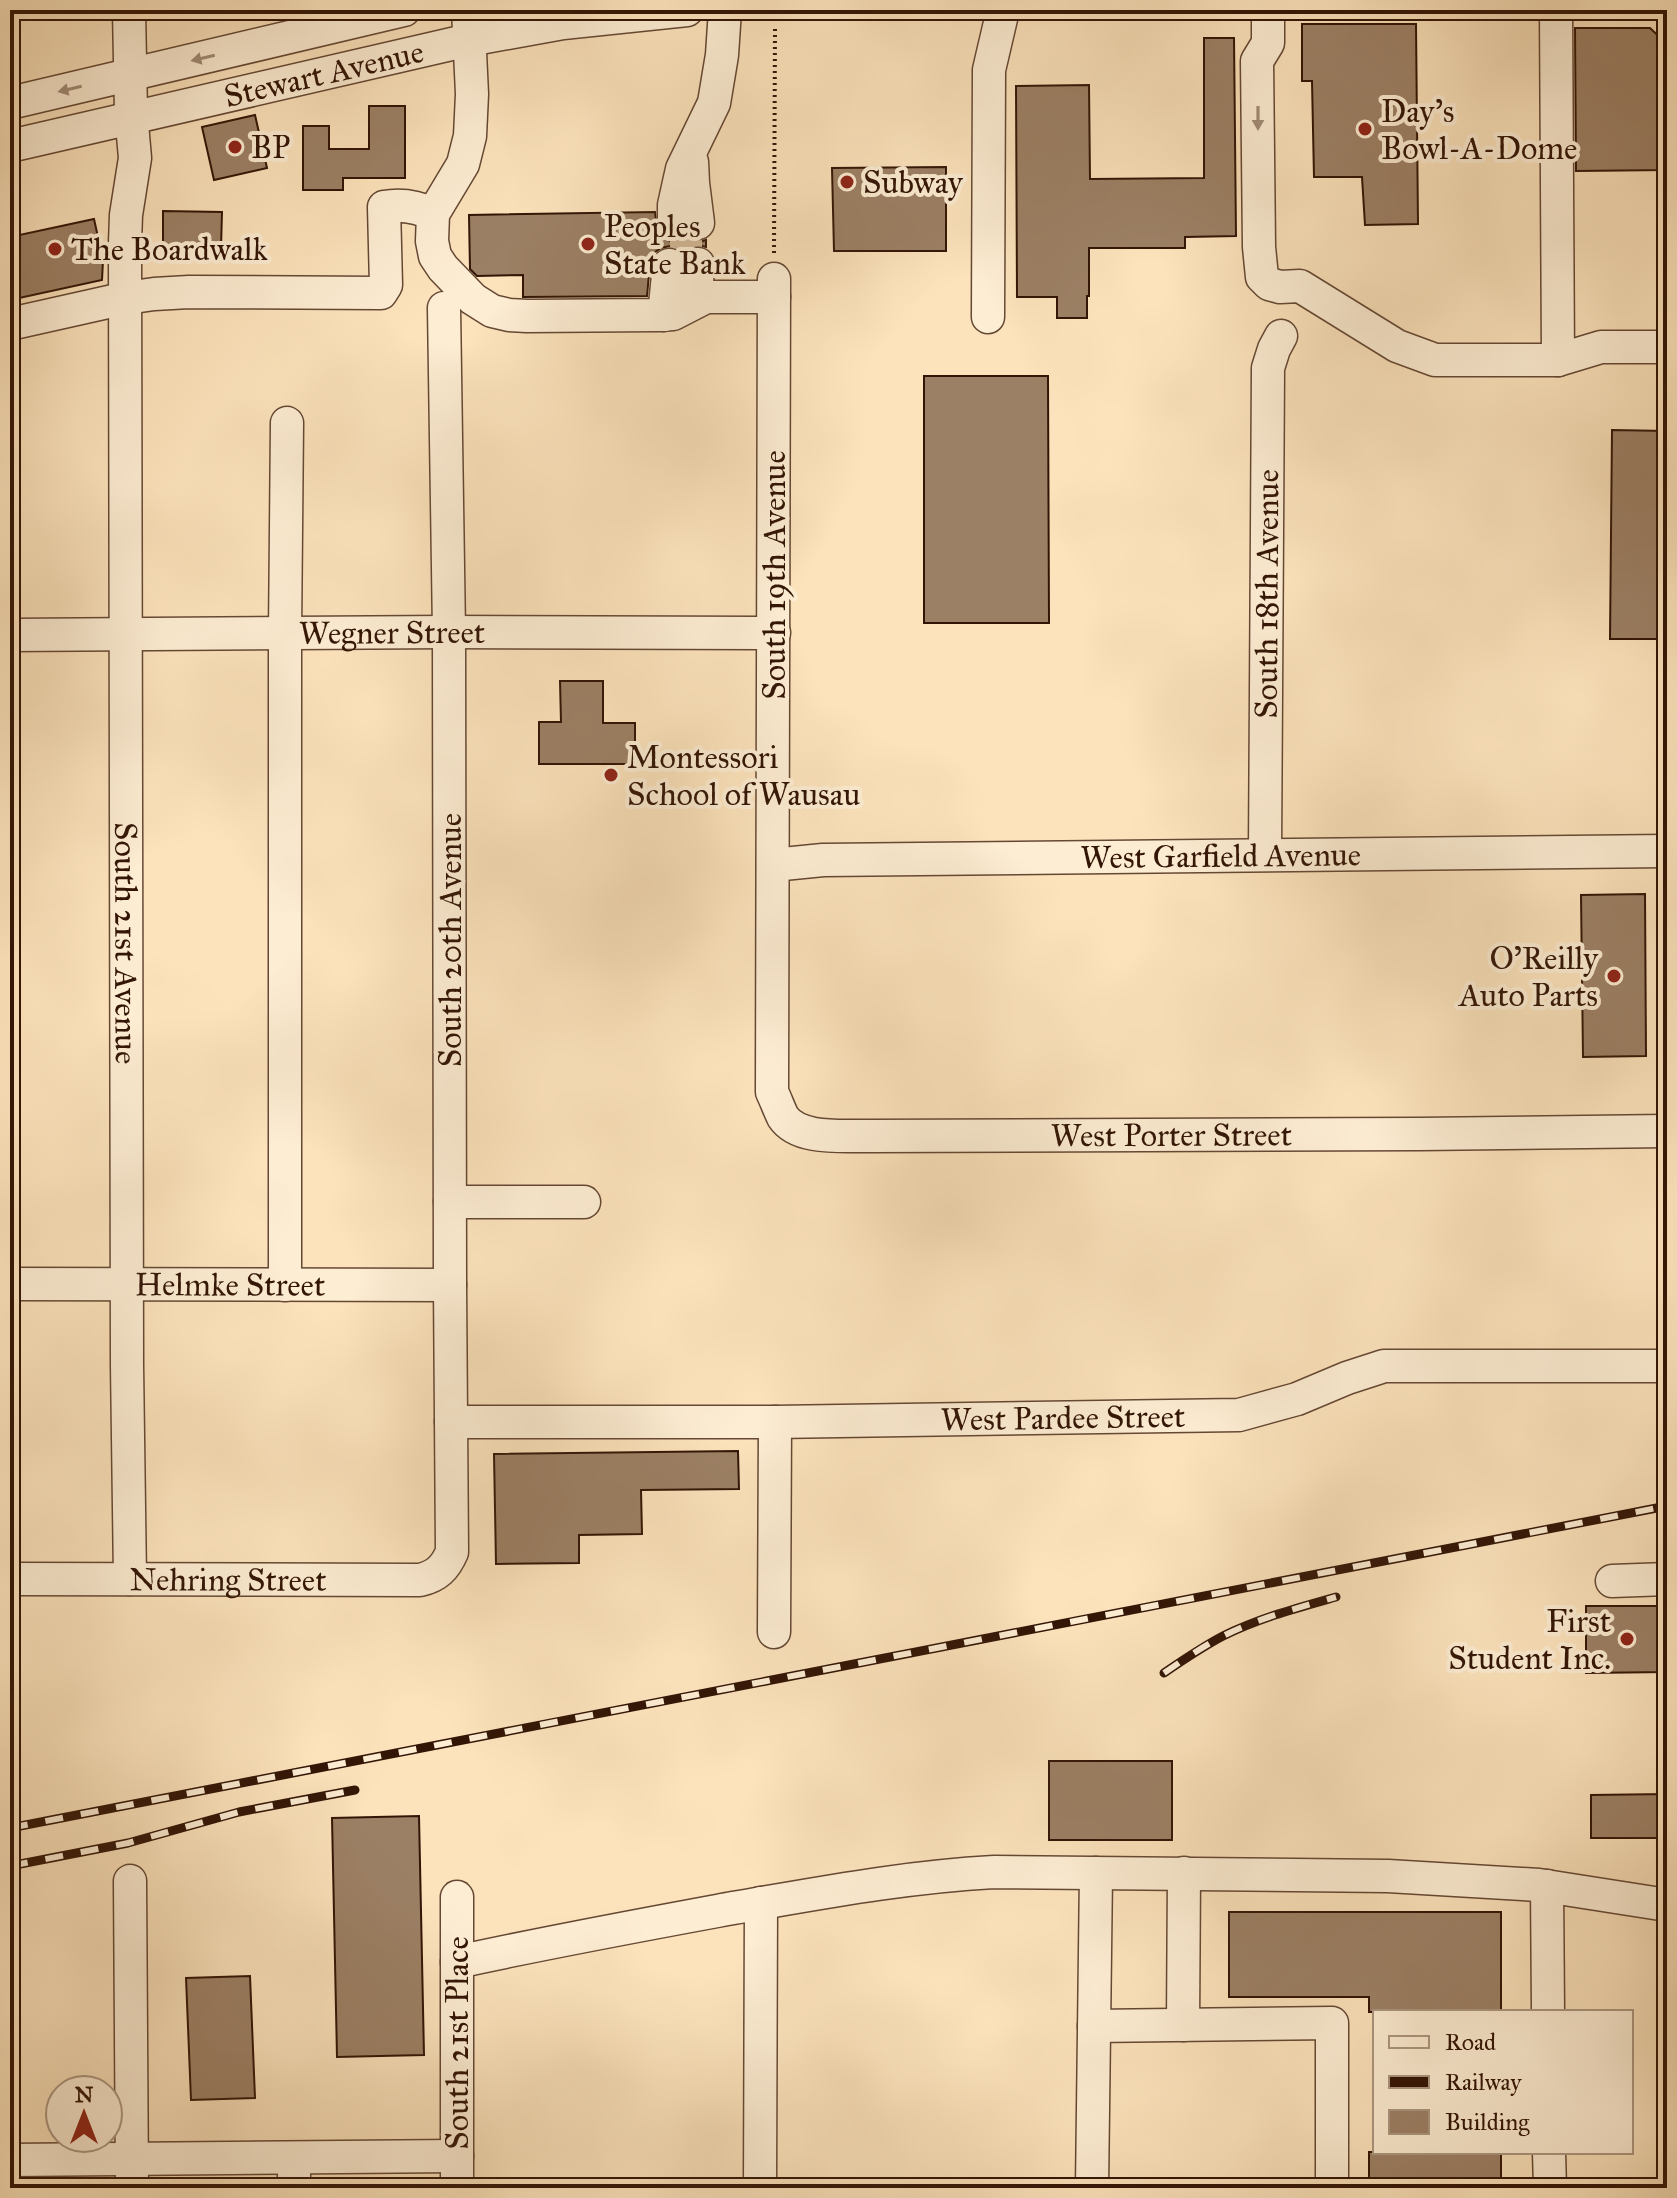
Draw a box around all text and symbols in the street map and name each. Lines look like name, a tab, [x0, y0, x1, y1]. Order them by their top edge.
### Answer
street label: Stewart Avenue	[220, 32, 427, 115]
one-way arrow	[190, 52, 215, 64]
one-way arrow	[58, 83, 83, 96]
place label: Day's Bowl-A-Dome	[1381, 92, 1577, 168]
one-way arrow	[1252, 106, 1264, 131]
marker: Day's Bowl-A-Dome	[1356, 120, 1374, 138]
place label: BP	[251, 128, 290, 167]
marker: BP	[226, 138, 244, 156]
place label: Subway	[863, 163, 964, 202]
marker: Subway	[838, 173, 856, 191]
place label: Peoples State Bank	[604, 207, 746, 283]
place label: The Boardwalk	[71, 230, 268, 269]
marker: Peoples State Bank	[579, 235, 597, 253]
marker: The Boardwalk	[46, 240, 64, 258]
street label: South 19th Avenue	[755, 450, 794, 700]
street label: South 18th Avenue	[1246, 469, 1287, 719]
street label: Wegner Street	[299, 612, 485, 653]
place label: Montessori School of Wausau	[627, 738, 860, 814]
marker: Montessori School of Wausau	[602, 766, 620, 784]
street label: South 20th Avenue	[431, 813, 470, 1067]
street label: South 21st Avenue	[107, 822, 146, 1064]
street label: West Garfield Avenue	[1080, 835, 1361, 877]
place label: O'Reilly Auto Parts	[1457, 939, 1599, 1015]
marker: O'Reilly Auto Parts	[1605, 967, 1623, 985]
street label: West Porter Street	[1051, 1115, 1292, 1155]
street label: Helmke Street	[135, 1265, 325, 1304]
street label: West Pardee Street	[940, 1396, 1186, 1439]
street label: Nehring Street	[129, 1560, 327, 1599]
place label: First Student Inc.	[1448, 1602, 1611, 1678]
marker: First Student Inc.	[1618, 1630, 1636, 1648]
street label: South 21st Place	[438, 1936, 477, 2150]
legend	[1373, 2010, 1633, 2154]
text: Road	[1445, 2027, 1496, 2057]
text: Railway	[1445, 2067, 1522, 2097]
north arrow	[44, 2074, 124, 2154]
text: N	[75, 2081, 94, 2108]
text: Building	[1445, 2107, 1530, 2137]

